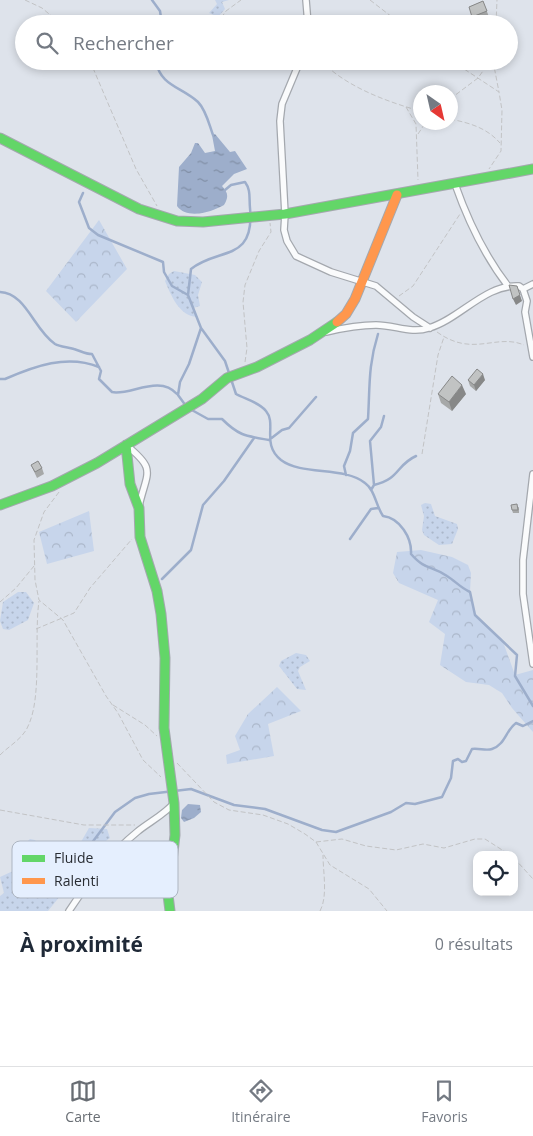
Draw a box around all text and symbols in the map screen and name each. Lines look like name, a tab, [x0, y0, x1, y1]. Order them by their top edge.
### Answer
search box	[15, 15, 518, 70]
icon: search	[33, 29, 61, 57]
text: Rechercher	[73, 30, 174, 56]
north arrow	[413, 85, 458, 130]
legend	[12, 841, 178, 898]
text: Fluide	[54, 848, 93, 867]
map controls	[473, 851, 518, 896]
button: locate	[473, 851, 518, 896]
text: Ralenti	[54, 871, 99, 890]
text: À proximité	[20, 930, 143, 958]
text: 0 résultats	[435, 933, 513, 955]
tab: Carte	[65, 1077, 101, 1126]
tab: Itinéraire	[231, 1077, 291, 1126]
tab: Favoris	[421, 1077, 468, 1126]

